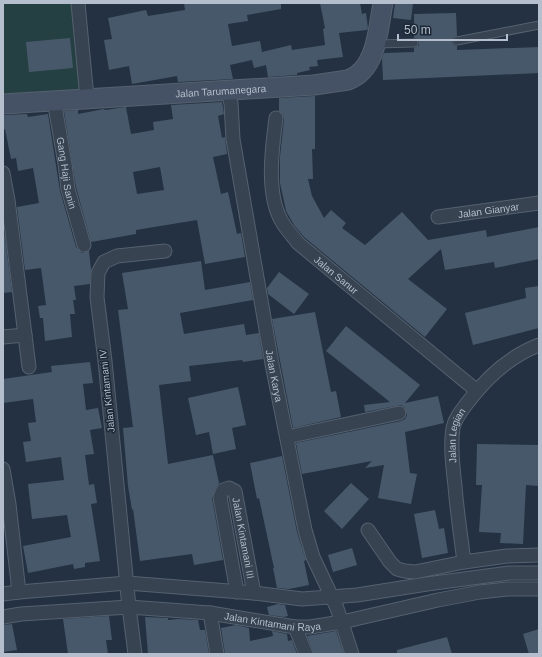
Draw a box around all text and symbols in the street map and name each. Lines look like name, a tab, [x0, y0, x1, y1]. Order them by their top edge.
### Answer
scale bar	[398, 16, 507, 42]
text: 50 m	[404, 23, 431, 37]
street label: Jalan Tarumanegara	[175, 82, 267, 99]
street label: Gang Haji Sanin	[55, 136, 79, 210]
street label: Jalan Gianyar	[457, 200, 521, 220]
street label: Jalan Sanur	[312, 253, 361, 296]
street label: Jalan Kintamani IV	[97, 349, 117, 433]
street label: Jalan Karya	[264, 349, 285, 403]
street label: Jalan Legian	[446, 406, 467, 463]
street label: Jalan Kintamani III	[231, 497, 257, 580]
street label: Jalan Kintamani Raya	[224, 610, 322, 633]

